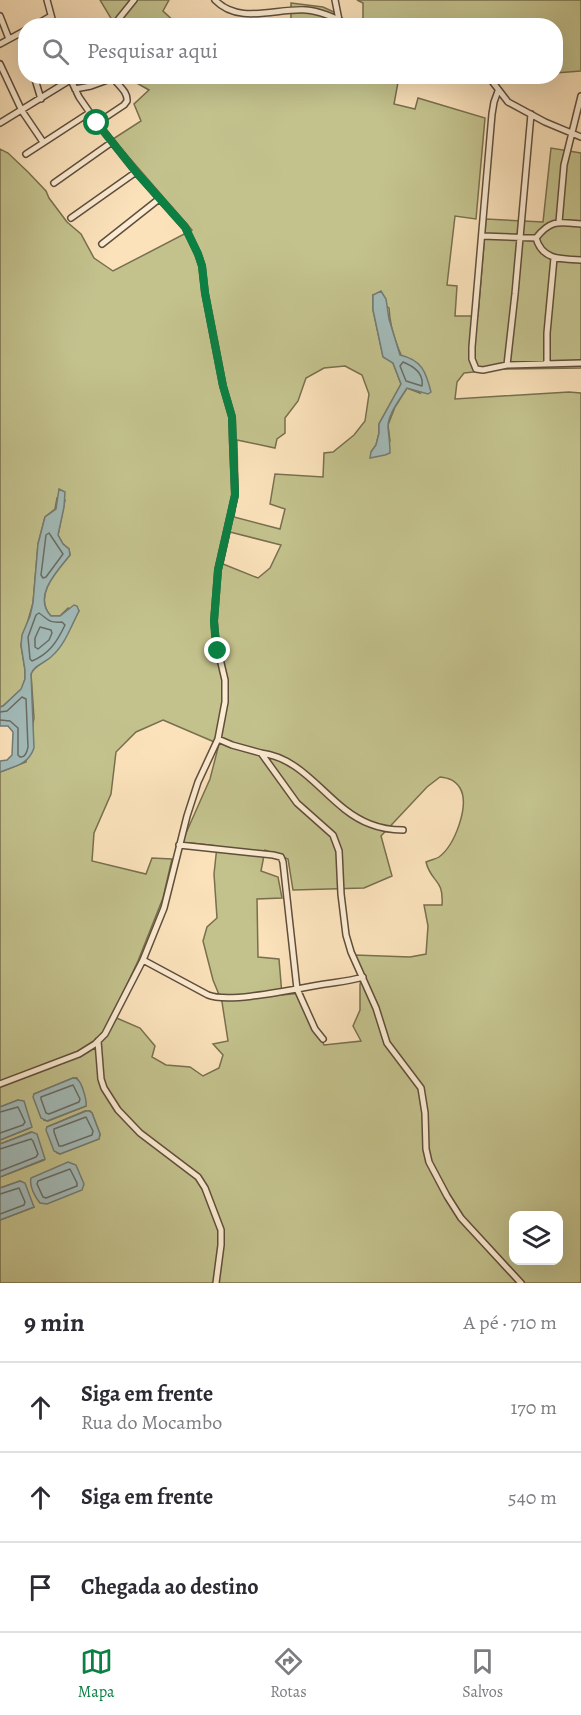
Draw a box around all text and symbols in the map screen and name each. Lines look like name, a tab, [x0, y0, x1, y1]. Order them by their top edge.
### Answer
search box	[18, 18, 563, 84]
icon: search	[39, 35, 72, 68]
text: Pesquisar aqui	[87, 36, 218, 66]
route start	[83, 109, 109, 135]
route end	[204, 637, 230, 663]
map controls	[509, 1211, 563, 1265]
button: layers	[509, 1211, 563, 1265]
text: 9 min	[24, 1305, 85, 1340]
text: A pé · 710 m	[463, 1309, 557, 1336]
text: Siga em frente	[81, 1379, 213, 1409]
icon: ahead	[24, 1391, 57, 1424]
text: 170 m	[511, 1394, 557, 1421]
text: Rua do Mocambo	[81, 1409, 222, 1436]
icon: ahead	[24, 1481, 57, 1514]
text: Siga em frente	[81, 1482, 213, 1512]
text: 540 m	[508, 1484, 557, 1511]
icon: arrive	[24, 1571, 57, 1604]
text: Chegada ao destino	[81, 1572, 259, 1602]
tab: Mapa	[78, 1645, 115, 1703]
tab: Rotas	[270, 1645, 307, 1703]
tab: Salvos	[462, 1645, 503, 1703]

